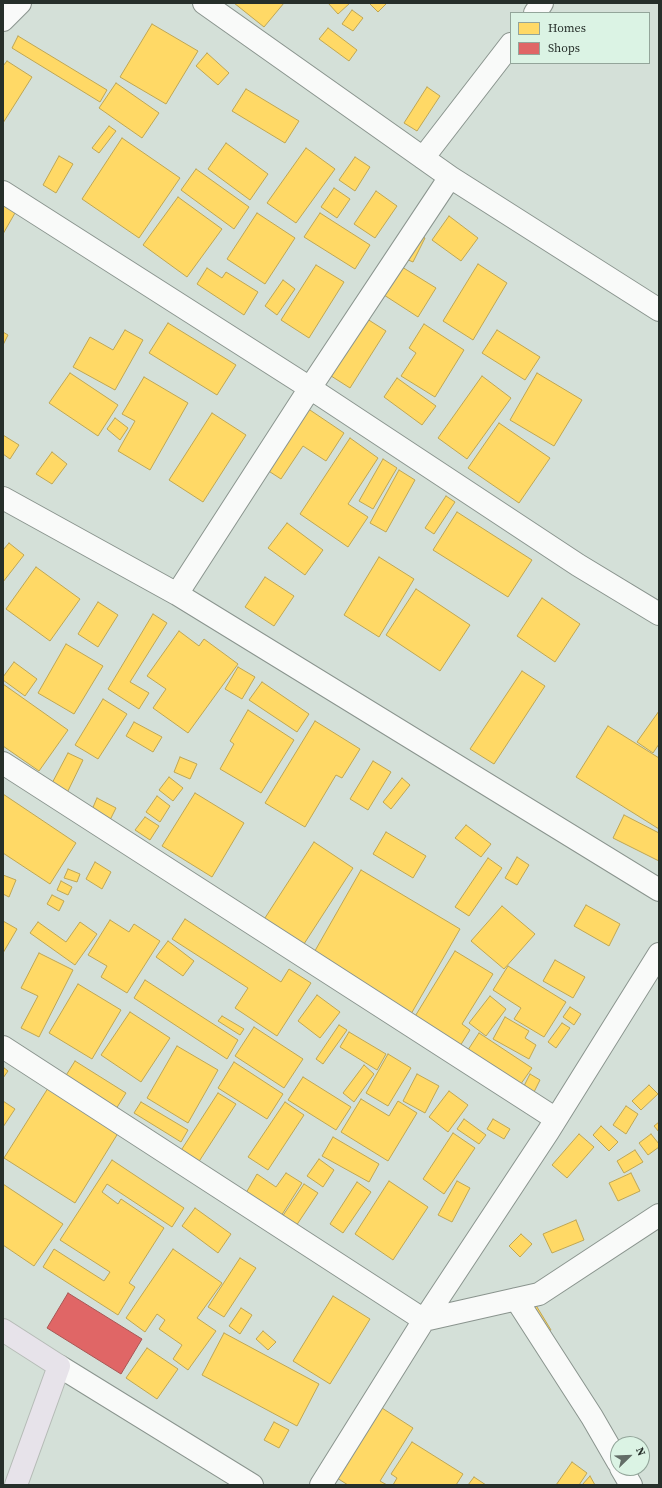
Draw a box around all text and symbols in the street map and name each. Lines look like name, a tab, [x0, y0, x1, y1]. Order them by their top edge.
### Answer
legend	[510, 12, 650, 64]
text: Homes	[548, 20, 586, 36]
text: Shops	[548, 40, 580, 56]
north arrow	[610, 1436, 650, 1476]
text: N	[632, 1445, 649, 1458]

